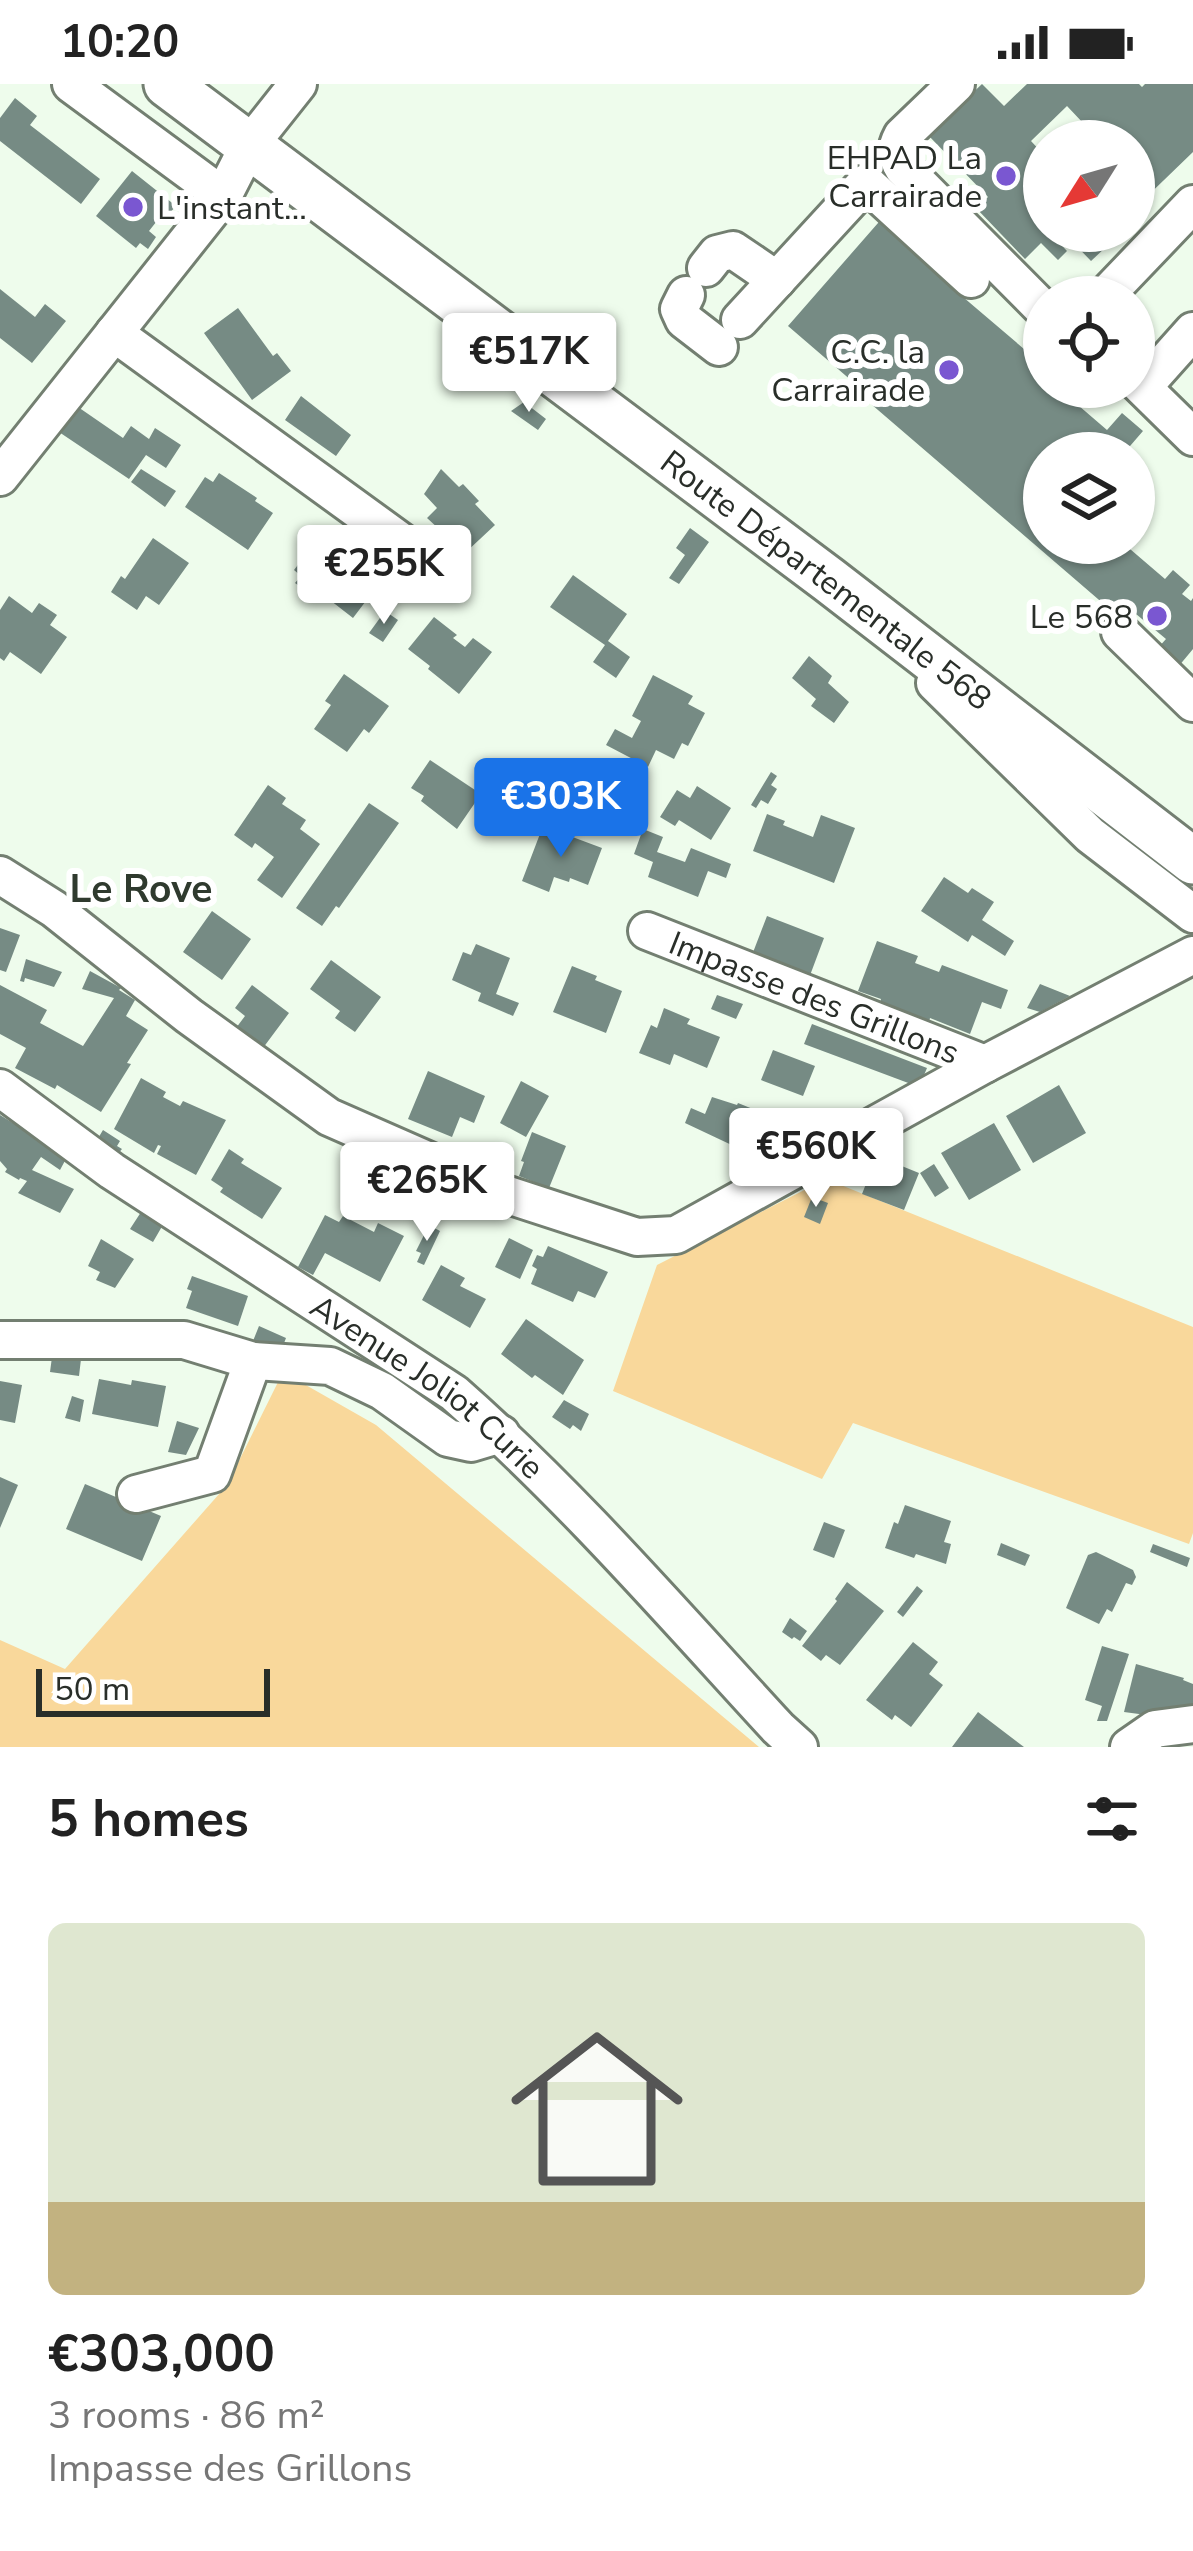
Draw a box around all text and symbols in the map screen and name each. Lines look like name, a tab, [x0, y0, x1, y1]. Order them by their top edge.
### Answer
text: 10:20	[60, 12, 179, 73]
north arrow	[1023, 120, 1155, 252]
map controls	[1023, 120, 1155, 564]
place label: EHPAD La Carrairade	[827, 136, 982, 219]
marker: EHPAD La Carrairade	[993, 163, 1019, 189]
place label: L'instant...	[157, 186, 307, 231]
marker: L'instant...	[120, 194, 146, 220]
button: locate	[1023, 276, 1155, 408]
pin: €517K	[445, 313, 613, 415]
text: €517K	[469, 325, 589, 378]
place label: C.C. la Carrairade	[771, 330, 925, 413]
marker: C.C. la Carrairade	[936, 357, 962, 383]
button: layers	[1023, 432, 1155, 564]
street label: Route Départementale 568	[651, 440, 1000, 721]
pin: €255K	[300, 525, 468, 627]
text: €255K	[324, 537, 444, 590]
place label: Le 568	[1030, 595, 1133, 640]
marker: Le 568	[1144, 603, 1170, 629]
pin: €303K	[477, 758, 645, 860]
text: €303K	[501, 770, 621, 823]
district label: Le Rove	[69, 863, 213, 916]
street label: Impasse des Grillons	[662, 921, 966, 1076]
pin: €560K	[732, 1108, 900, 1210]
text: €560K	[756, 1120, 876, 1173]
pin: €265K	[343, 1142, 511, 1244]
text: €265K	[367, 1154, 487, 1207]
street label: Avenue Joliot Curie	[301, 1285, 554, 1490]
scale bar	[36, 1663, 270, 1716]
text: 50 m	[54, 1667, 130, 1712]
text: 5 homes	[48, 1784, 249, 1854]
icon: filters	[1079, 1786, 1145, 1852]
icon: home	[489, 2001, 705, 2217]
text: €303,000	[48, 2319, 275, 2389]
text: 3 rooms · 86 m²	[48, 2389, 325, 2442]
text: Impasse des Grillons	[48, 2442, 412, 2495]

